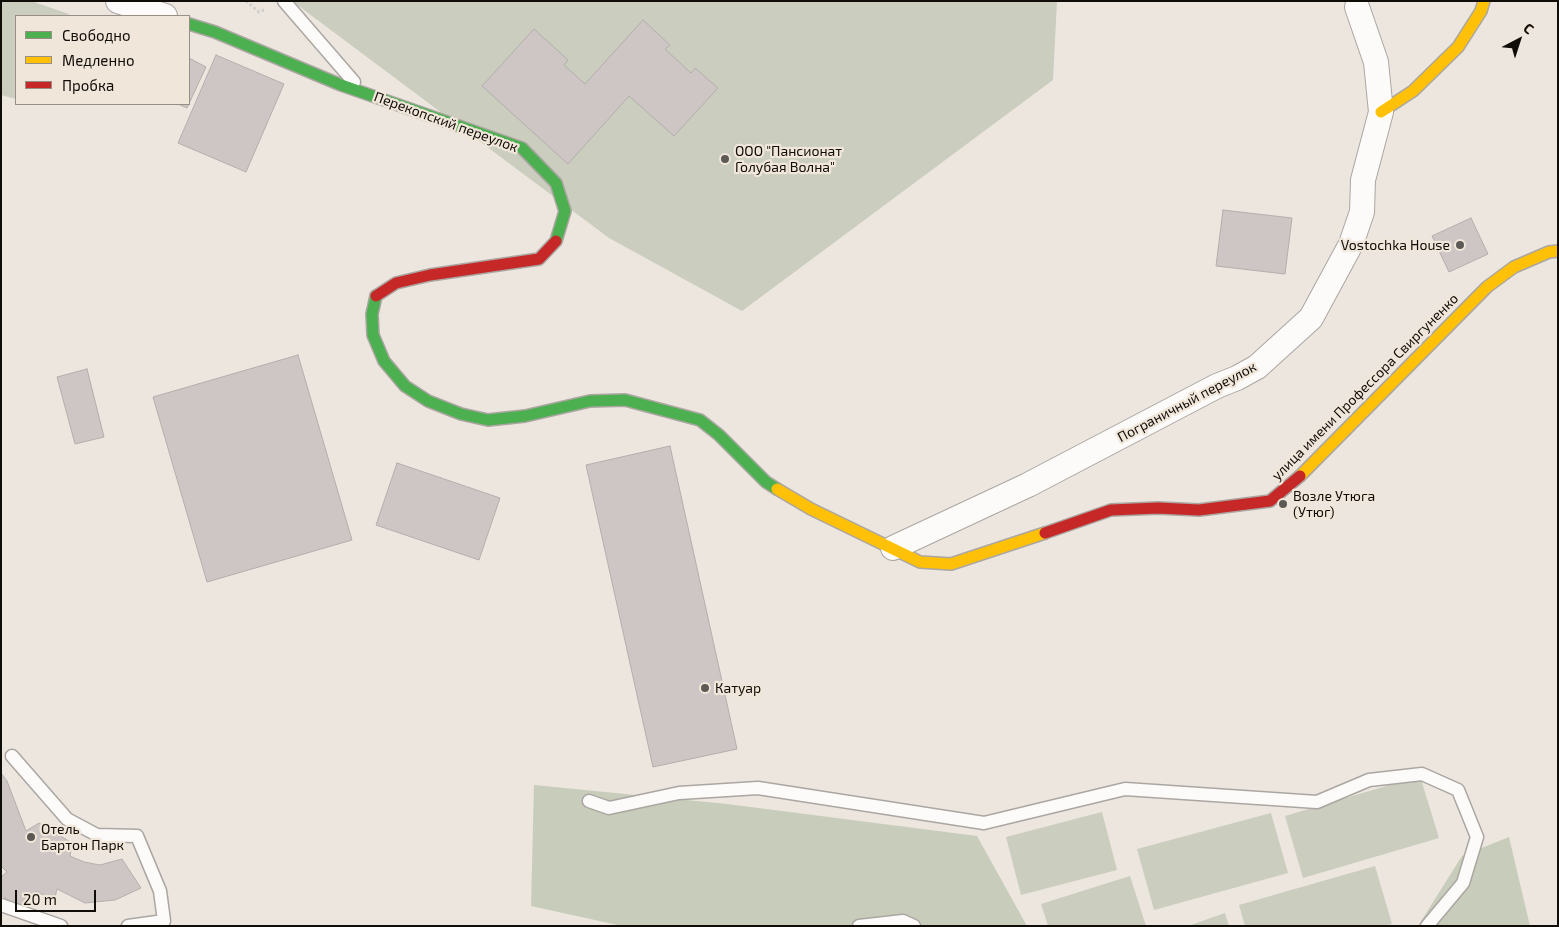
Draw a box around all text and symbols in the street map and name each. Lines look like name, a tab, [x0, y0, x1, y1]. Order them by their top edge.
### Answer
legend	[15, 15, 190, 105]
north arrow	[1494, 15, 1544, 65]
text: С	[1520, 19, 1538, 37]
text: Свободно	[62, 26, 131, 44]
text: Медленно	[62, 51, 135, 69]
text: Пробка	[62, 76, 114, 94]
street label: Перекопский переулок	[372, 88, 520, 156]
place label: ООО "Пансионат Голубая Волна"	[735, 143, 842, 176]
marker: ООО "Пансионат Голубая Волна"	[719, 153, 731, 165]
place label: Vostochka House	[1341, 237, 1450, 253]
marker: Vostochka House	[1454, 239, 1466, 251]
street label: улица имени Профессора Свиргуненко	[1268, 290, 1462, 484]
street label: Пограничный переулок	[1115, 358, 1259, 446]
place label: Возле Утюга (Утюг)	[1293, 488, 1375, 520]
marker: Возле Утюга (Утюг)	[1277, 498, 1289, 510]
place label: Катуар	[715, 680, 761, 696]
marker: Катуар	[699, 682, 711, 694]
place label: Отель Бартон Парк	[41, 821, 124, 854]
marker: Отель Бартон Парк	[25, 831, 37, 843]
scale bar	[18, 880, 99, 912]
text: 20 m	[23, 890, 57, 908]

